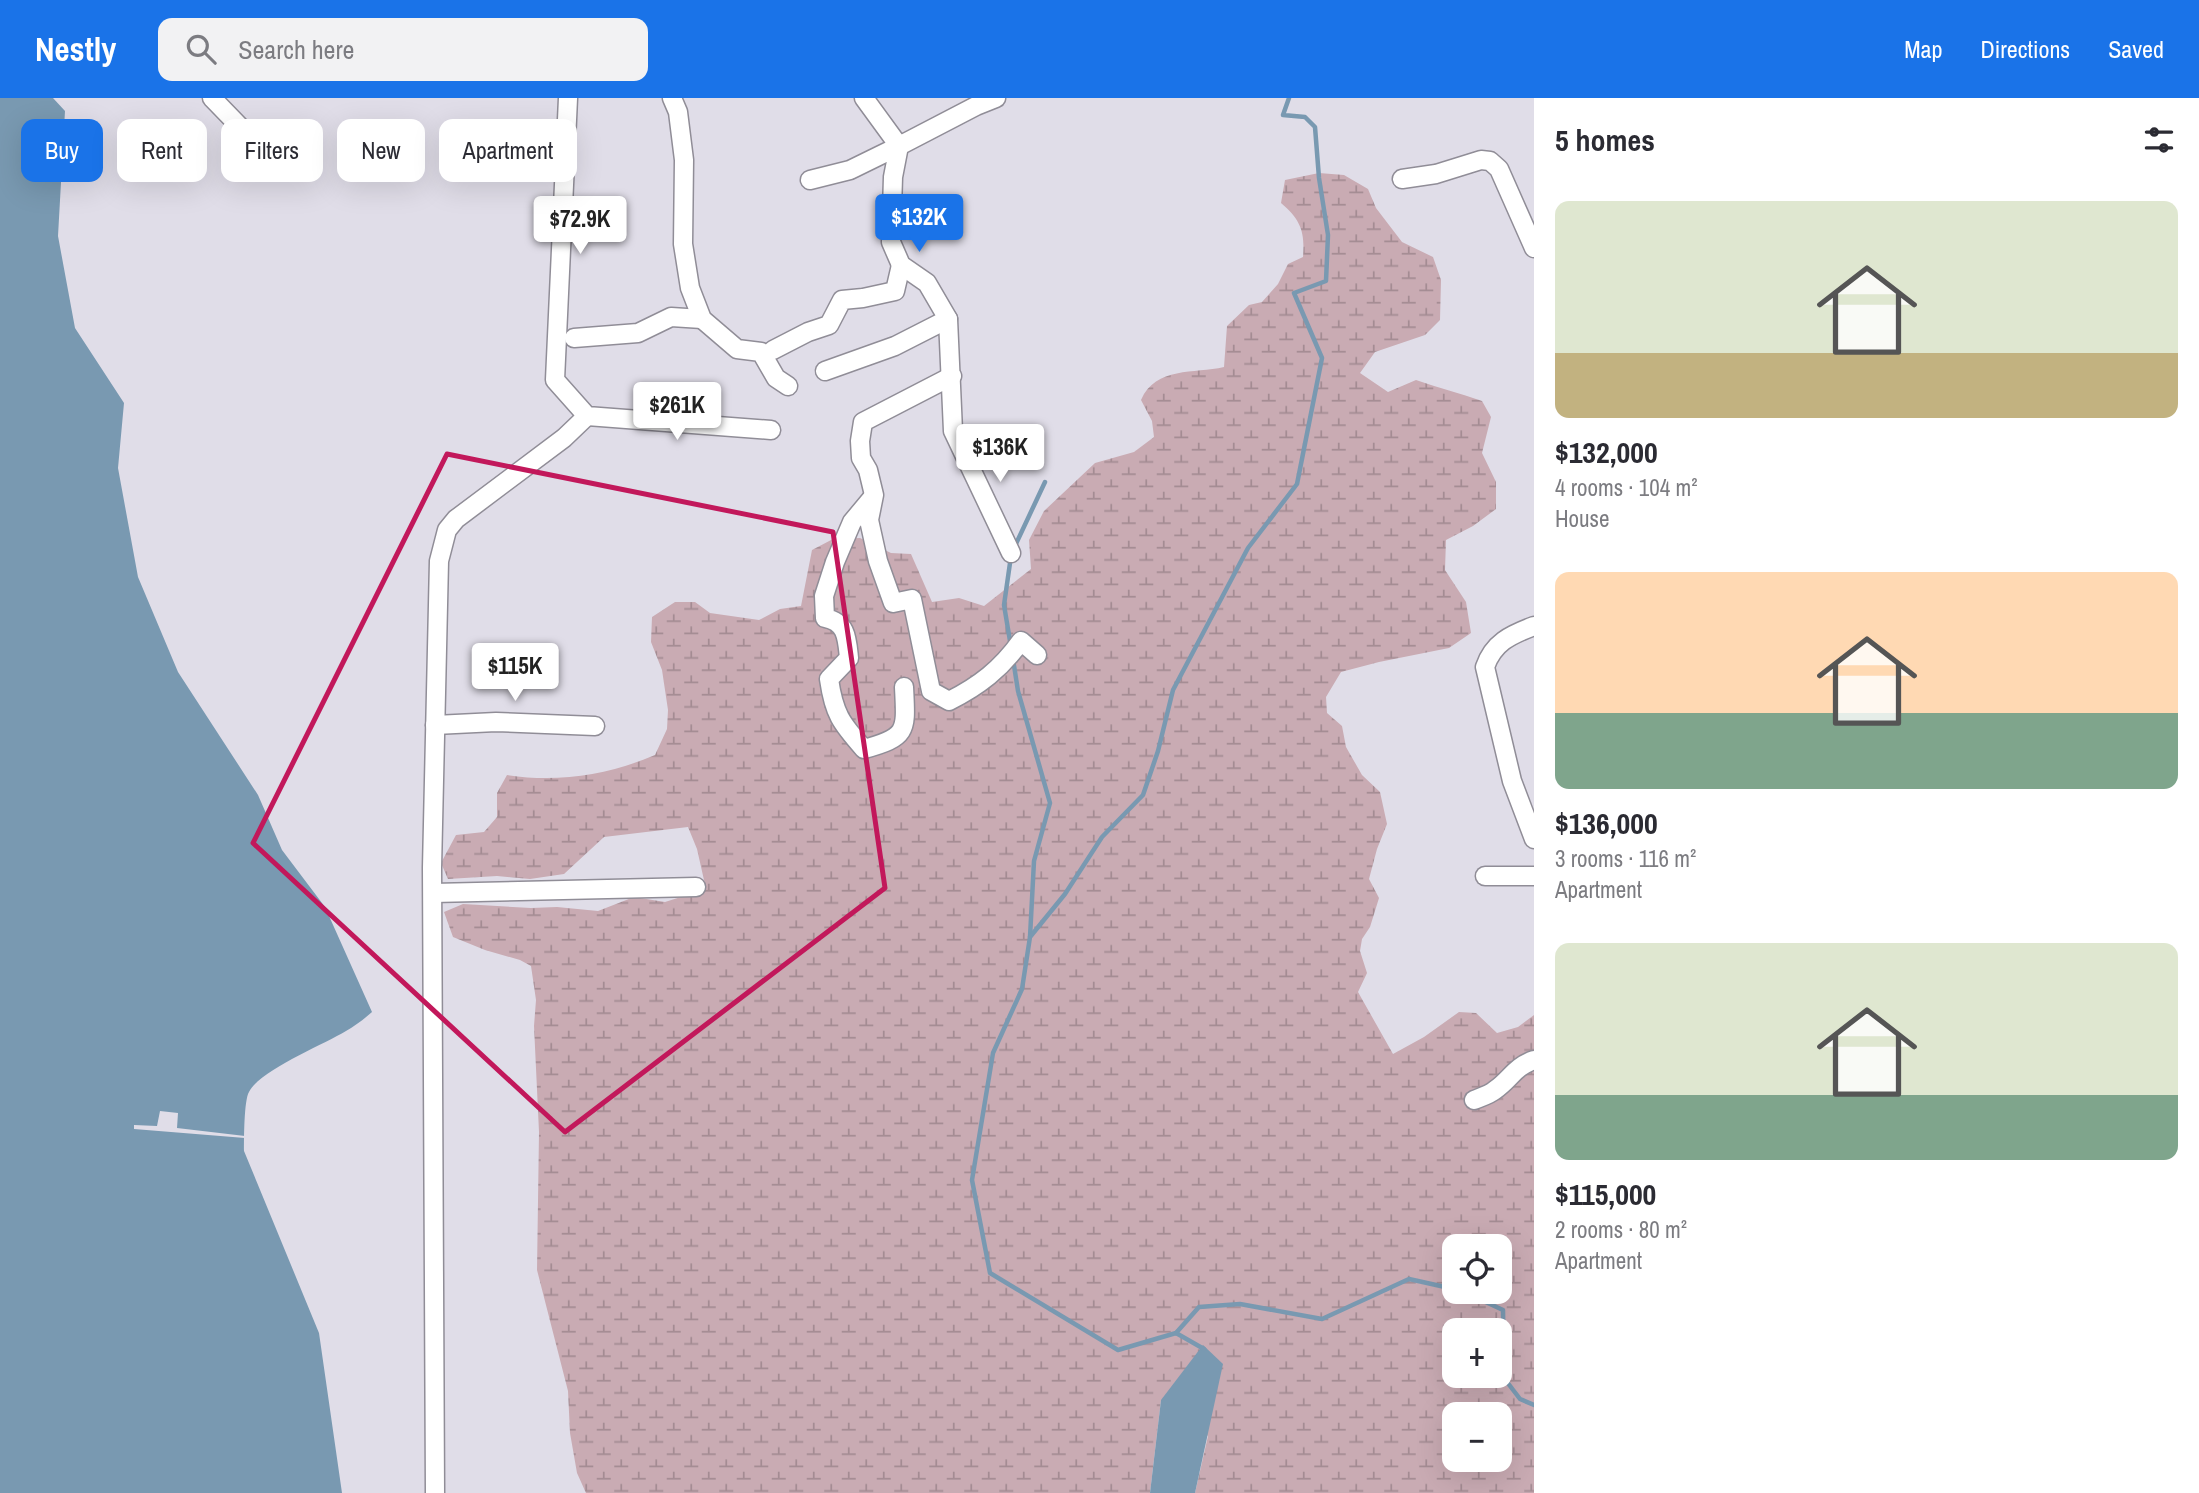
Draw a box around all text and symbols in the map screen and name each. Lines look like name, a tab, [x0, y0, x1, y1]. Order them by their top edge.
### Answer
search box	[158, 18, 648, 81]
text: Nestly	[35, 27, 116, 71]
icon: search	[182, 30, 220, 68]
text: Search here	[238, 32, 354, 67]
text: Map	[1904, 33, 1942, 65]
text: Directions	[1980, 33, 2070, 65]
text: Saved	[2108, 33, 2164, 65]
chip: Buy	[21, 119, 103, 182]
chip: Rent	[117, 119, 207, 182]
chip: Filters	[221, 119, 323, 182]
chip: New	[337, 119, 425, 182]
chip: Apartment	[439, 119, 577, 182]
text: 5 homes	[1555, 120, 1655, 160]
icon: filters	[2140, 121, 2178, 159]
pin: $132K	[870, 194, 968, 254]
pin: $72.9K	[523, 197, 637, 256]
text: $132K	[891, 201, 947, 232]
text: $72.9K	[550, 203, 610, 234]
icon: home	[1804, 247, 1930, 373]
pin: $261K	[628, 382, 726, 442]
text: $261K	[649, 389, 705, 420]
pin: $136K	[951, 424, 1049, 484]
text: $136K	[972, 431, 1028, 462]
text: $132,000	[1555, 432, 1658, 472]
text: 4 rooms · 104 m²	[1555, 472, 1698, 503]
text: House	[1555, 503, 1610, 534]
icon: home	[1804, 618, 1930, 744]
pin: $115K	[466, 644, 564, 703]
text: $115K	[488, 650, 542, 681]
text: $136,000	[1555, 803, 1658, 843]
text: 3 rooms · 116 m²	[1555, 843, 1696, 874]
text: Apartment	[1555, 874, 1642, 905]
icon: home	[1804, 989, 1930, 1115]
text: $115,000	[1555, 1174, 1656, 1214]
text: 2 rooms · 80 m²	[1555, 1214, 1687, 1245]
map controls	[1442, 1234, 1512, 1472]
button: locate	[1442, 1234, 1512, 1304]
text: Apartment	[1555, 1245, 1642, 1276]
button: +	[1442, 1318, 1512, 1388]
button: −	[1442, 1402, 1512, 1472]

